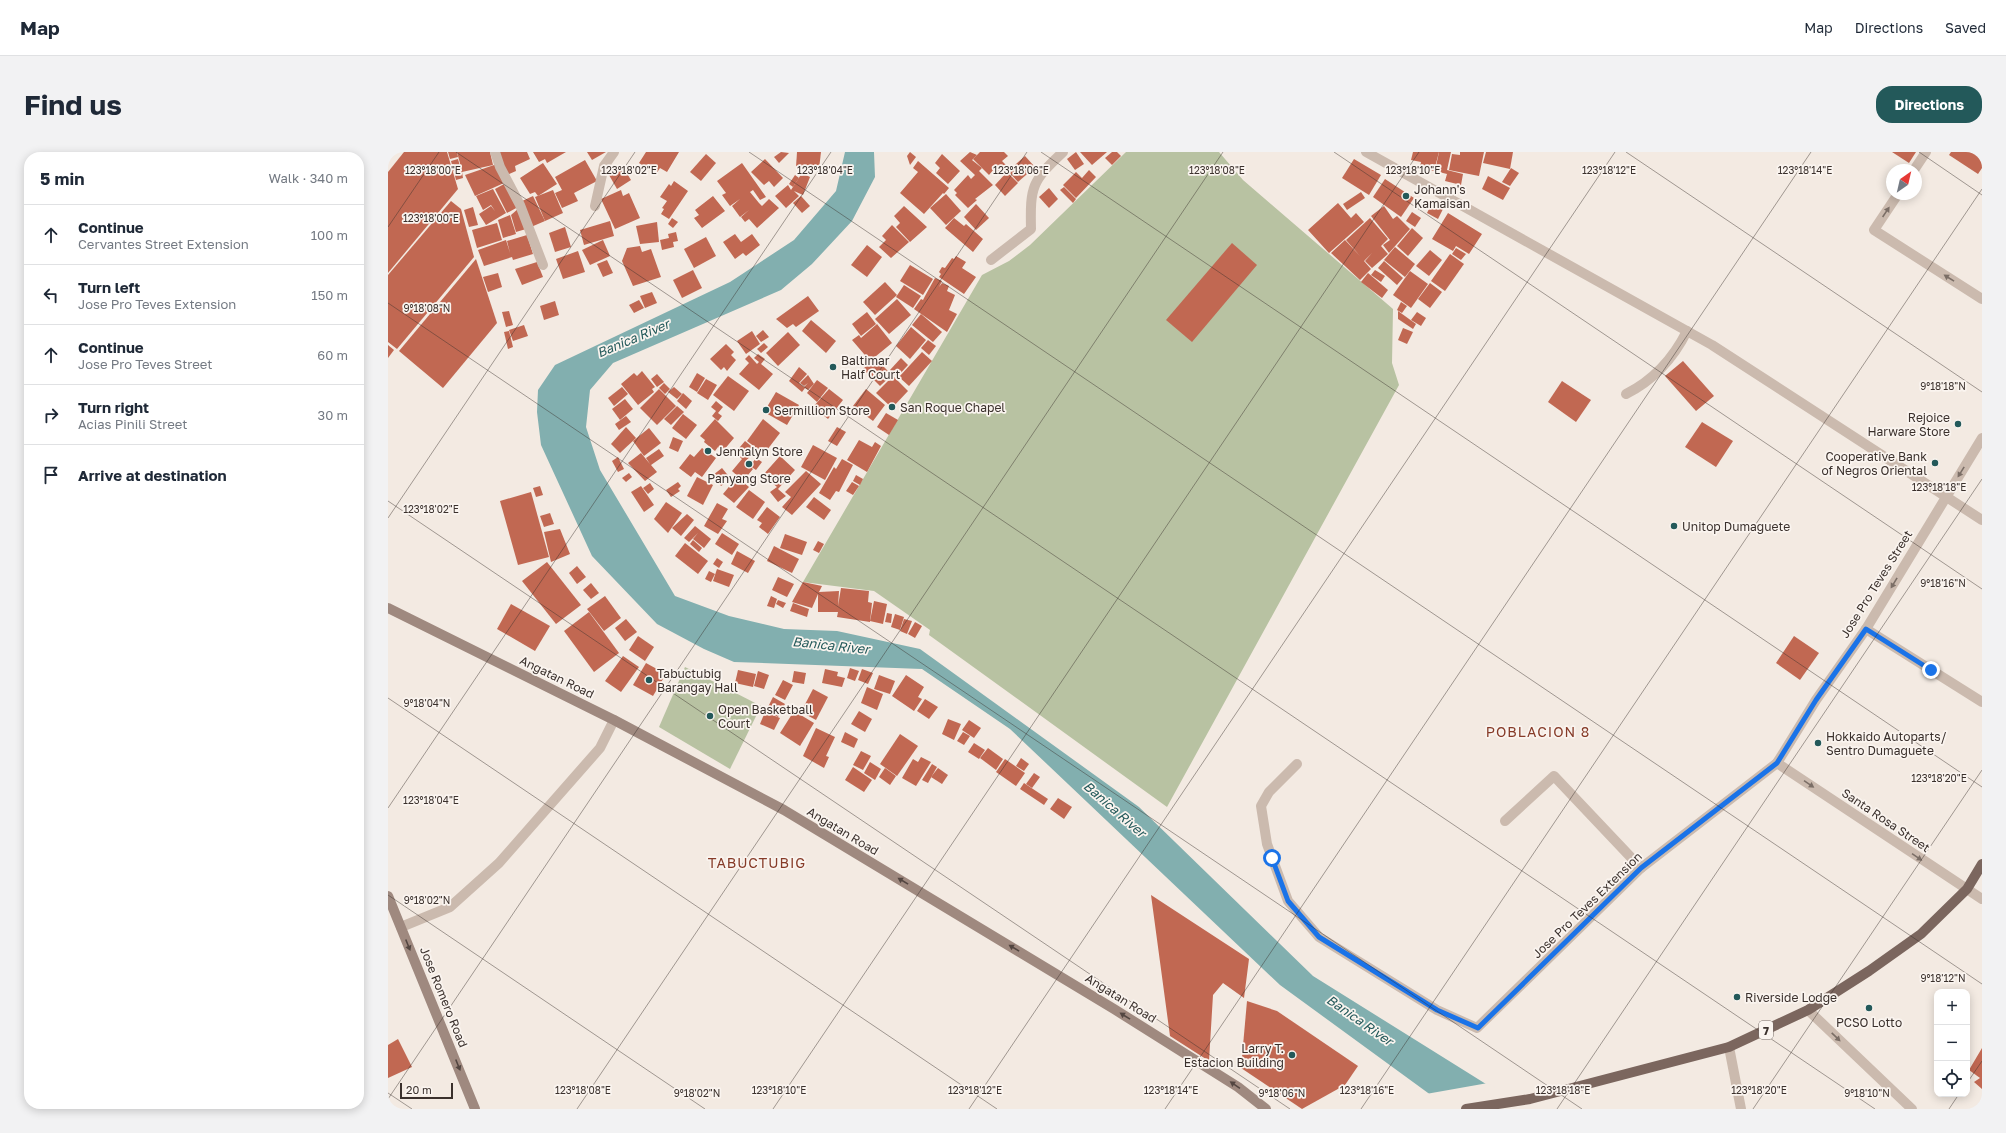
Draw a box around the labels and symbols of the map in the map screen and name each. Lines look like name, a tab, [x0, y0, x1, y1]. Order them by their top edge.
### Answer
text: 123°18'00"E	[405, 164, 461, 176]
text: 123°18'02"E	[601, 164, 657, 176]
text: 123°18'04"E	[797, 164, 853, 176]
text: 123°18'06"E	[993, 164, 1049, 176]
text: 123°18'08"E	[1189, 164, 1245, 176]
text: 123°18'10"E	[1386, 164, 1440, 176]
text: 123°18'12"E	[1582, 164, 1636, 176]
text: 123°18'14"E	[1778, 164, 1832, 176]
north arrow	[1886, 164, 1922, 200]
place label: Johann's Kamaisan	[1414, 182, 1470, 211]
marker: Johann's Kamaisan	[1401, 191, 1411, 201]
one-way arrow	[1882, 207, 1890, 217]
text: 123°18'00"E	[403, 212, 459, 224]
one-way arrow	[1943, 274, 1955, 281]
text: 9°18'08"N	[404, 302, 450, 314]
water label: Banica River	[594, 315, 673, 360]
place label: Baltimar Half Court	[841, 353, 900, 382]
marker: Baltimar Half Court	[828, 362, 838, 372]
text: 9°18'18"N	[1920, 380, 1966, 392]
place label: San Roque Chapel	[900, 400, 1005, 415]
marker: San Roque Chapel	[887, 402, 897, 412]
place label: Sermilliom Store	[774, 403, 870, 418]
marker: Sermilliom Store	[761, 405, 771, 415]
place label: Rejoice Harware Store	[1867, 410, 1950, 439]
marker: Rejoice Harware Store	[1953, 419, 1963, 429]
place label: Jennalyn Store	[716, 444, 803, 459]
marker: Jennalyn Store	[703, 446, 713, 456]
place label: Cooperative Bank of Negros Oriental	[1822, 449, 1927, 478]
marker: Cooperative Bank of Negros Oriental	[1930, 458, 1940, 468]
marker: Panyang Store	[744, 459, 754, 469]
one-way arrow	[1958, 466, 1965, 478]
place label: Panyang Store	[707, 471, 791, 486]
text: 123°18'18"E	[1912, 481, 1966, 493]
text: 123°18'02"E	[403, 503, 459, 515]
place label: Unitop Dumaguete	[1682, 519, 1790, 534]
marker: Unitop Dumaguete	[1669, 521, 1679, 531]
street label: Jose Pro Teves Street	[1837, 527, 1915, 641]
text: 9°18'16"N	[1920, 577, 1966, 589]
one-way arrow	[1890, 578, 1898, 588]
water label: Banica River	[792, 633, 872, 657]
street label: Angatan Road	[517, 653, 597, 701]
route end	[1922, 661, 1940, 679]
place label: Tabuctubig Barangay Hall	[657, 666, 738, 695]
marker: Tabuctubig Barangay Hall	[644, 675, 654, 685]
text: 9°18'04"N	[404, 697, 450, 709]
place label: Open Basketball Court	[718, 702, 813, 731]
marker: Open Basketball Court	[705, 711, 715, 721]
district label: POBLACION 8	[1486, 723, 1590, 740]
place label: Hokkaido Autoparts/ Sentro Dumaguete	[1826, 729, 1947, 758]
marker: Hokkaido Autoparts/ Sentro Dumaguete	[1813, 738, 1823, 748]
text: 123°18'20"E	[1911, 772, 1967, 784]
water label: Banica River	[1081, 778, 1151, 842]
one-way arrow	[1803, 781, 1815, 788]
street label: Santa Rosa Street	[1839, 785, 1933, 855]
text: 123°18'04"E	[403, 794, 459, 806]
street label: Angatan Road	[804, 804, 882, 858]
route start	[1263, 849, 1281, 867]
street label: Jose Pro Teves Extension	[1529, 849, 1645, 961]
one-way arrow	[1911, 853, 1923, 860]
district label: TABUCTUBIG	[708, 854, 806, 871]
one-way arrow	[897, 878, 909, 885]
text: 9°18'02"N	[404, 894, 450, 906]
one-way arrow	[405, 939, 411, 950]
street label: Jose Romero Road	[417, 945, 471, 1049]
one-way arrow	[1008, 945, 1020, 952]
street label: Angatan Road	[1083, 970, 1159, 1026]
text: 9°18'12"N	[1920, 972, 1966, 984]
place label: Riverside Lodge	[1745, 990, 1837, 1005]
water label: Banica River	[1324, 991, 1398, 1050]
marker: Riverside Lodge	[1732, 992, 1742, 1002]
marker: PCSO Lotto	[1864, 1003, 1874, 1013]
one-way arrow	[1120, 1012, 1130, 1020]
place label: PCSO Lotto	[1836, 1015, 1902, 1030]
road number: 7	[1759, 1021, 1773, 1039]
one-way arrow	[1831, 1032, 1841, 1042]
place label: Larry T. Estacion Building	[1184, 1041, 1284, 1070]
marker: Larry T. Estacion Building	[1287, 1050, 1297, 1060]
one-way arrow	[455, 1059, 461, 1071]
scale bar	[400, 1081, 453, 1100]
one-way arrow	[1229, 1082, 1241, 1089]
text: 123°18'08"E	[555, 1084, 611, 1096]
text: 123°18'10"E	[752, 1084, 806, 1096]
text: 123°18'12"E	[948, 1084, 1002, 1096]
text: 123°18'14"E	[1144, 1084, 1198, 1096]
text: 123°18'16"E	[1340, 1084, 1394, 1096]
text: 123°18'18"E	[1536, 1084, 1590, 1096]
text: 123°18'20"E	[1731, 1084, 1787, 1096]
text: 9°18'02"N	[674, 1087, 720, 1099]
text: 9°18'06"N	[1259, 1087, 1305, 1099]
text: 9°18'10"N	[1844, 1087, 1890, 1099]

